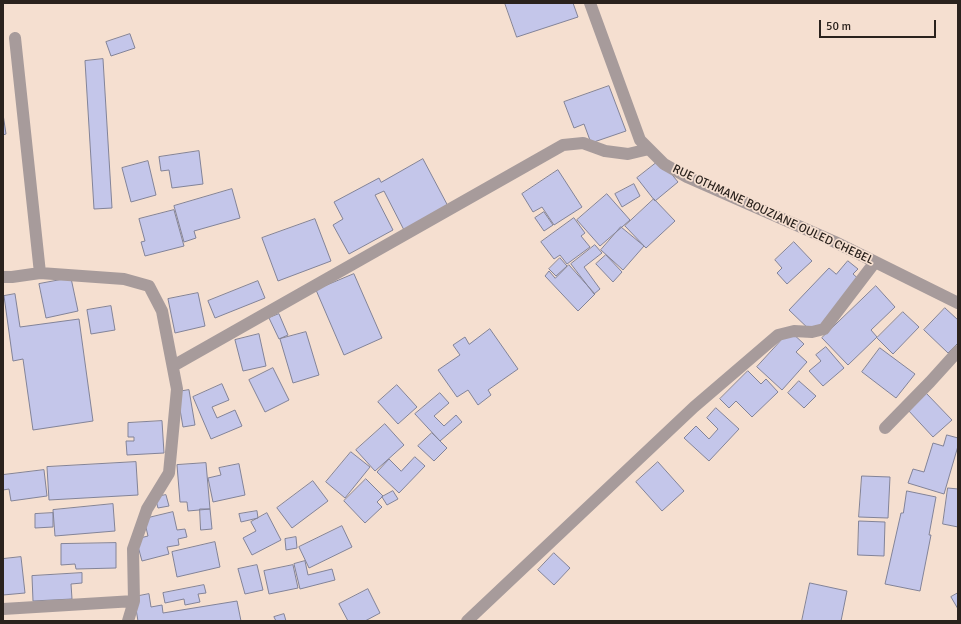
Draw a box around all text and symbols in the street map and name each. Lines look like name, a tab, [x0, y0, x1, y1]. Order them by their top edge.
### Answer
scale bar	[821, 12, 938, 38]
text: 50 m	[826, 19, 851, 34]
street label: RUE OTHMANE BOUZIANE OULED CHEBEL	[670, 162, 876, 268]

